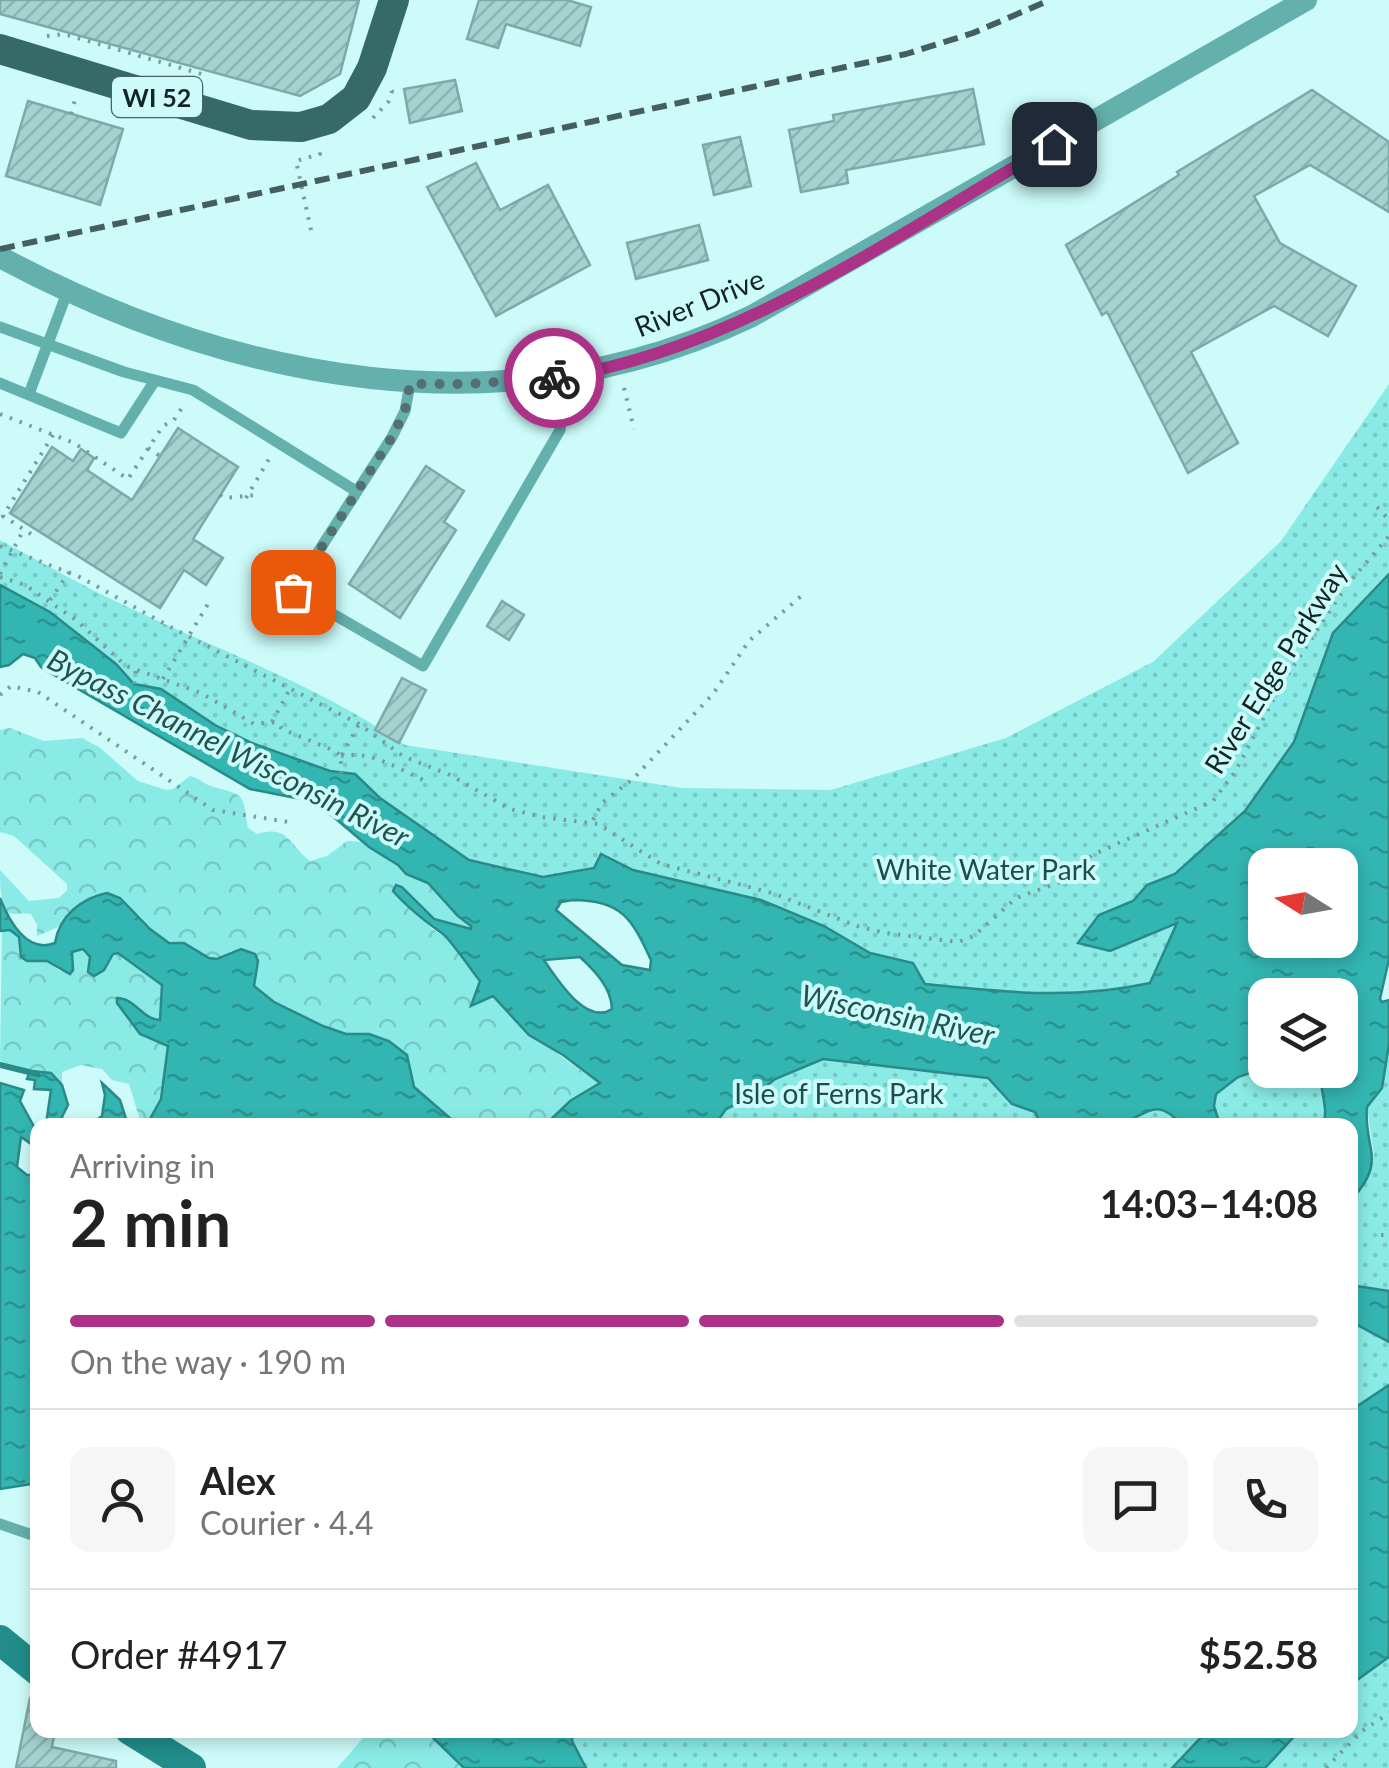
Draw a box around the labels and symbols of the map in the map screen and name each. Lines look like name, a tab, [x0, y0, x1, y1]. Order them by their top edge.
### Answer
road number: WI 52	[112, 77, 202, 117]
pin	[1012, 102, 1097, 187]
street label: River Drive	[629, 261, 769, 343]
courier	[504, 328, 604, 428]
pin	[251, 550, 336, 635]
street label: River Edge Parkway	[1197, 556, 1354, 780]
water label: Bypass Channel Wisconsin River	[42, 640, 416, 854]
north arrow	[1248, 848, 1358, 958]
park label: White Water Park	[876, 852, 1097, 886]
water label: Wisconsin River	[798, 976, 999, 1052]
park label: Isle of Ferns Park	[734, 1076, 944, 1110]

